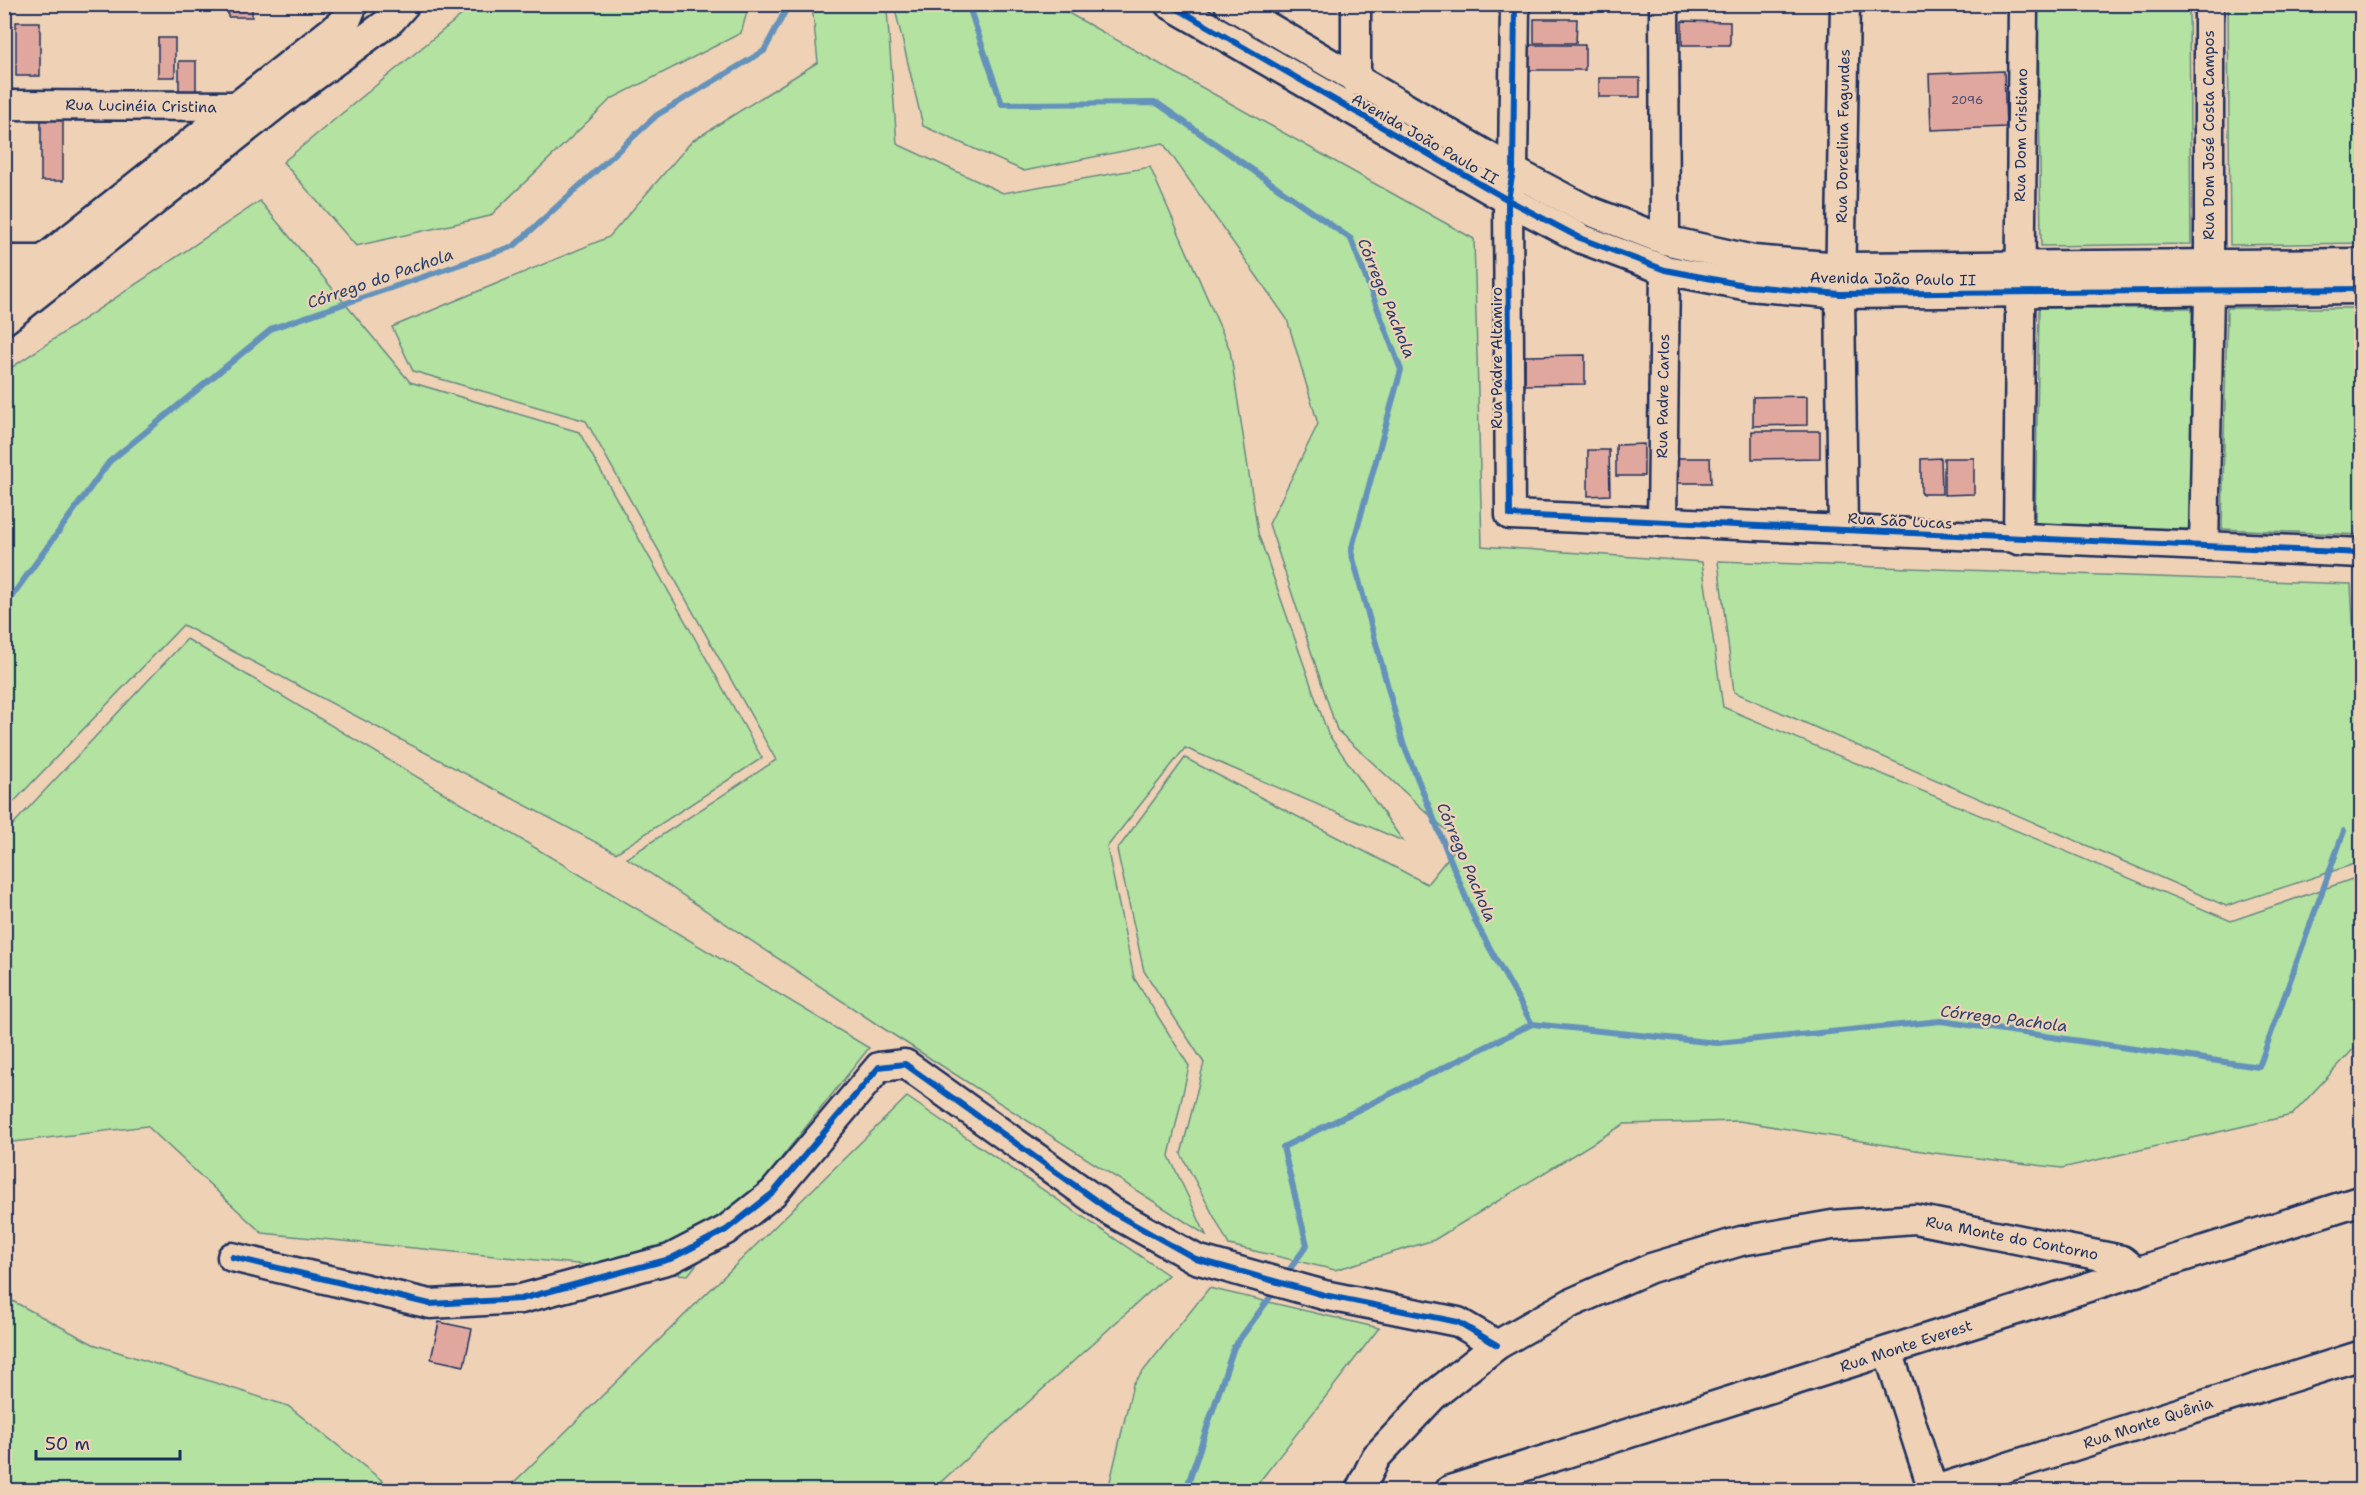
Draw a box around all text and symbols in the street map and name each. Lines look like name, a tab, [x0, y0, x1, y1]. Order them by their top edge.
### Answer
street label: Rua Dom José Costa Campos	[2199, 30, 2219, 240]
street label: Rua Dorcelina Fagundes	[1831, 49, 1855, 223]
street label: Rua Dom Cristiano	[2010, 68, 2032, 202]
street label: Avenida João Paulo II	[1348, 89, 1502, 189]
house number: 2096	[1951, 92, 1983, 108]
street label: Rua Lucinéia Cristina	[65, 95, 217, 117]
water label: Córrego Pachola	[1353, 235, 1420, 361]
water label: Córrego do Pachola	[304, 244, 456, 313]
street label: Avenida João Paulo II	[1810, 268, 1976, 290]
street label: Rua Padre Altamiro	[1487, 287, 1507, 429]
street label: Rua Padre Carlos	[1652, 333, 1674, 459]
street label: Rua São Lucas	[1847, 508, 1953, 534]
water label: Córrego Pachola	[1432, 799, 1501, 925]
water label: Córrego Pachola	[1939, 1000, 2069, 1037]
street label: Rua Monte do Contorno	[1924, 1211, 2100, 1265]
street label: Rua Monte Everest	[1837, 1315, 1975, 1377]
street label: Rua Monte Quênia	[2081, 1392, 2216, 1453]
scale bar	[36, 1423, 180, 1461]
text: 50 m	[45, 1432, 90, 1456]

